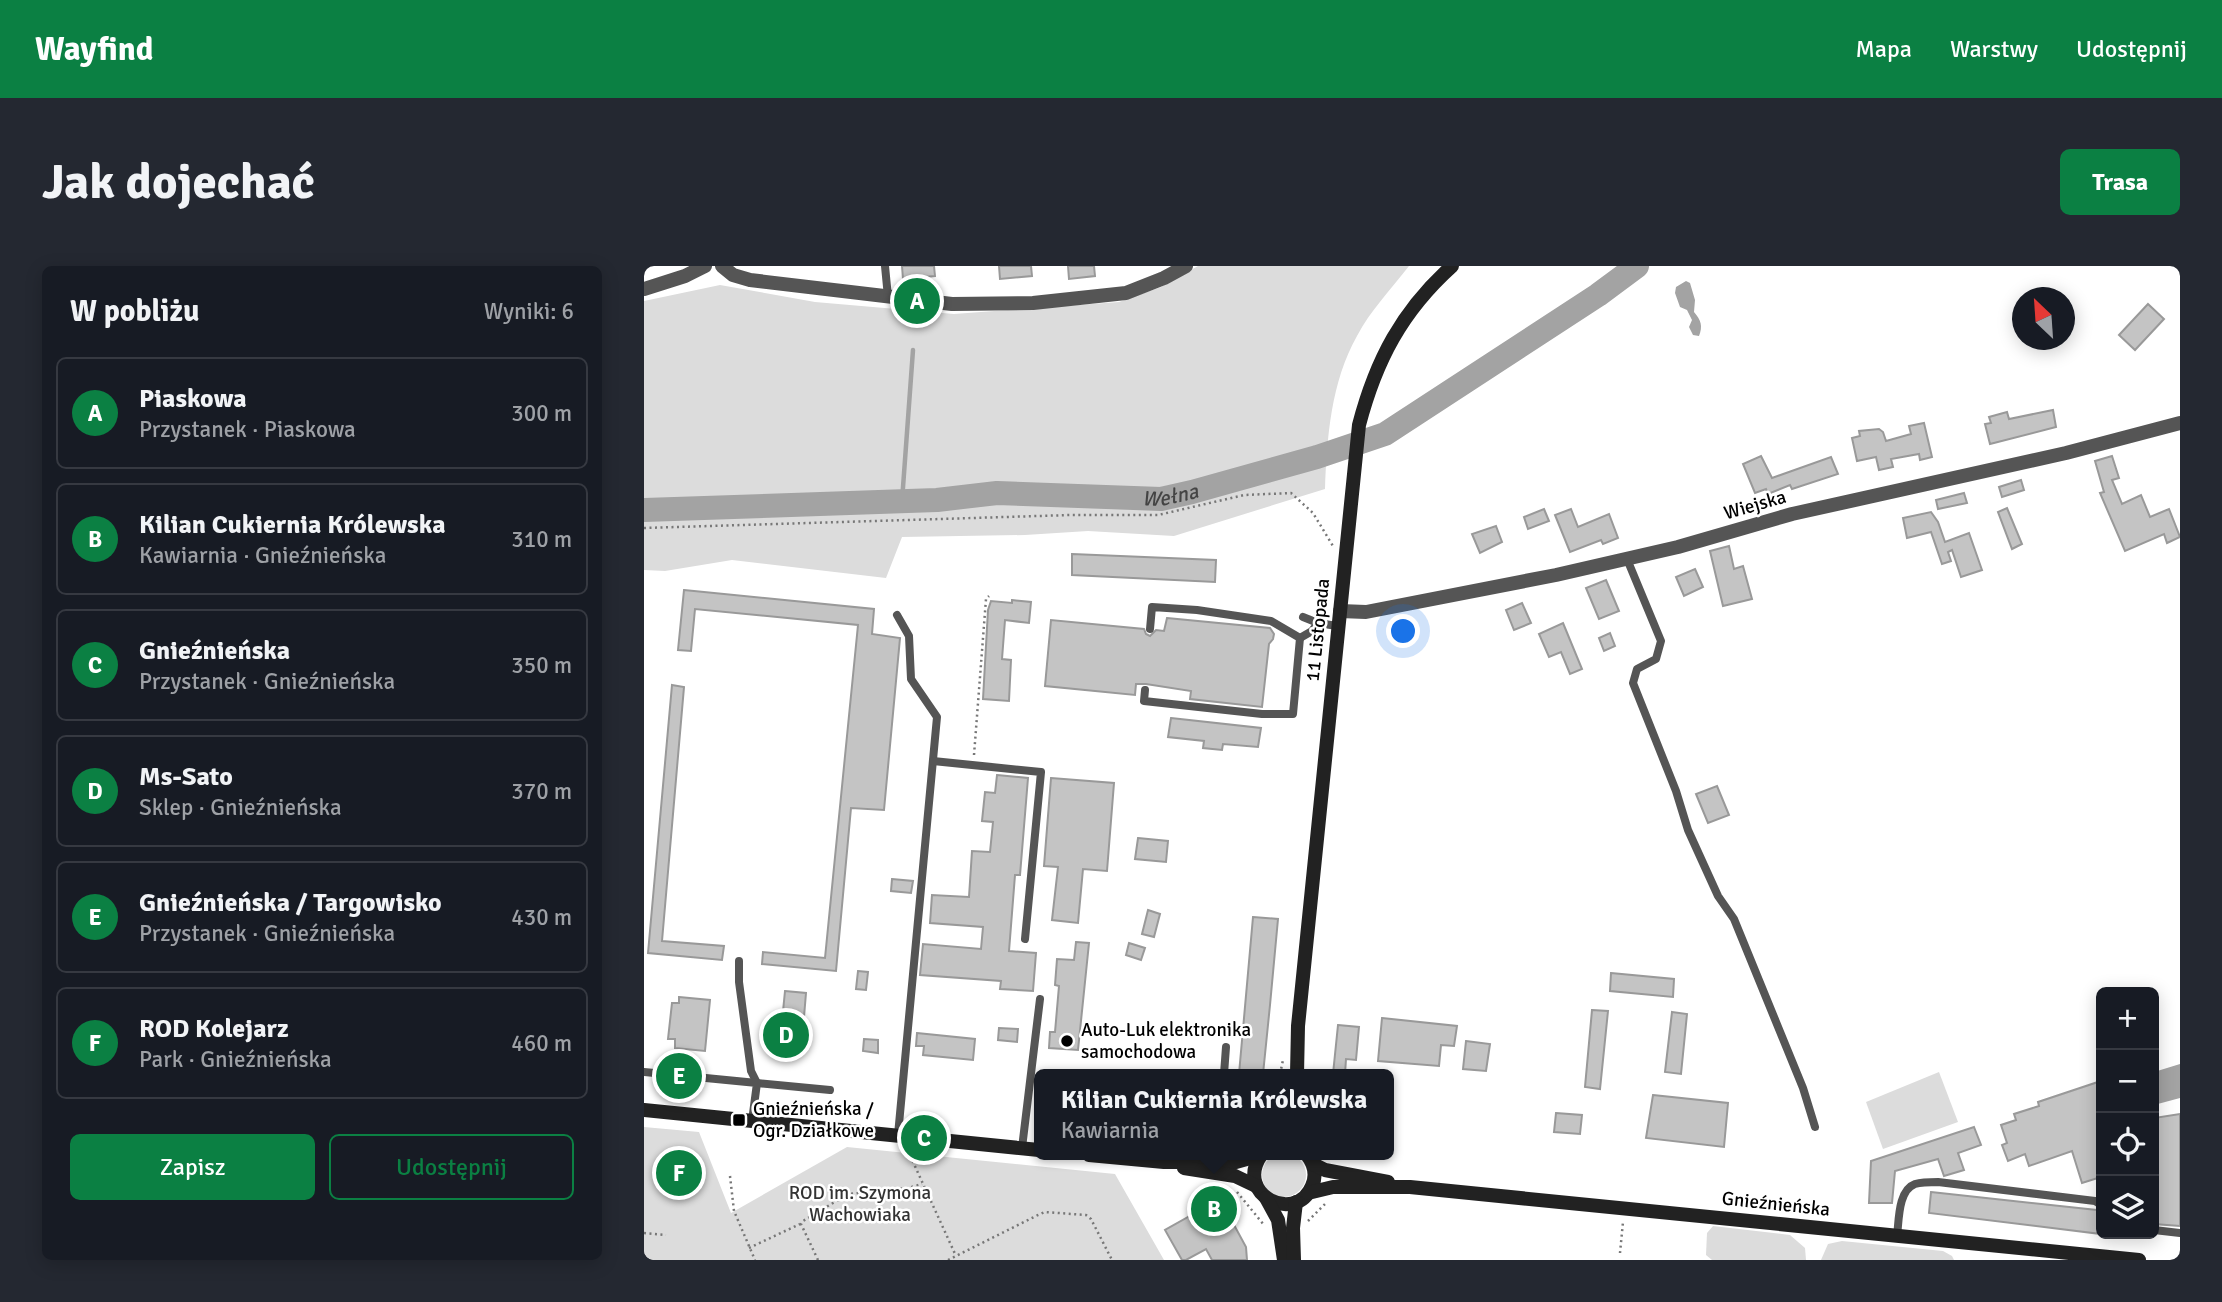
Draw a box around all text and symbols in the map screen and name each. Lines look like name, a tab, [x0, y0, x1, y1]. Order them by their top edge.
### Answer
text: Wayfind	[35, 29, 154, 70]
text: Mapa	[1855, 34, 1912, 64]
text: Warstwy	[1950, 34, 2038, 64]
text: Udostępnij	[2076, 34, 2187, 64]
button: Trasa	[2060, 149, 2180, 215]
text: Jak dojechać	[42, 152, 315, 212]
pin: A	[894, 275, 940, 327]
north arrow	[2012, 287, 2075, 350]
text: W pobliżu	[70, 293, 199, 330]
text: Wyniki: 6	[484, 297, 574, 326]
text: Piaskowa	[139, 383, 246, 415]
text: A	[88, 399, 102, 428]
text: 300 m	[511, 399, 572, 428]
text: Przystanek · Piaskowa	[139, 415, 356, 444]
water label: Wełna	[1142, 478, 1202, 512]
street label: Wiejska	[1721, 485, 1789, 525]
text: Kilian Cukiernia Królewska	[139, 509, 446, 541]
text: B	[88, 525, 102, 554]
text: 310 m	[511, 525, 572, 554]
text: Kawiarnia · Gnieźnieńska	[139, 541, 386, 570]
street label: 11 Listopada	[1301, 577, 1335, 683]
your location	[1386, 614, 1420, 648]
text: Gnieźnieńska	[139, 635, 290, 667]
text: C	[88, 651, 102, 680]
text: 350 m	[511, 651, 572, 680]
text: Przystanek · Gnieźnieńska	[139, 667, 395, 696]
text: Ms-Sato	[139, 761, 233, 793]
text: D	[87, 777, 103, 806]
text: 370 m	[511, 777, 572, 806]
text: Sklep · Gnieźnieńska	[139, 793, 342, 822]
text: Gnieźnieńska / Targowisko	[139, 887, 442, 919]
text: E	[88, 903, 102, 932]
text: 430 m	[511, 903, 572, 932]
text: Przystanek · Gnieźnieńska	[139, 919, 395, 948]
map controls	[2096, 987, 2159, 1239]
button: +	[2096, 987, 2159, 1050]
pin: D	[763, 1009, 809, 1061]
text: ROD Kolejarz	[139, 1013, 289, 1045]
place label: Auto-Luk elektronika samochodowa	[1081, 1018, 1251, 1064]
text: F	[89, 1029, 101, 1058]
text: 460 m	[511, 1029, 572, 1058]
marker: Auto-Luk elektronika samochodowa	[1059, 1033, 1075, 1049]
text: Park · Gnieźnieńska	[139, 1045, 332, 1074]
pin: E	[656, 1050, 702, 1102]
button: −	[2096, 1050, 2159, 1113]
popup	[1034, 1069, 1394, 1160]
text: Kilian Cukiernia Królewska	[1061, 1084, 1367, 1116]
place label: Gnieźnieńska / Ogr. Działkowe	[753, 1097, 874, 1143]
marker: Gnieźnieńska / Ogr. Działkowe	[731, 1112, 747, 1128]
pin: C	[901, 1112, 947, 1164]
button: locate	[2096, 1113, 2159, 1176]
text: Kawiarnia	[1061, 1116, 1160, 1145]
button: Zapisz	[70, 1134, 315, 1200]
button: Udostępnij	[329, 1134, 574, 1200]
pin: F	[656, 1147, 702, 1199]
button: layers	[2096, 1176, 2159, 1239]
park label: ROD im. Szymona Wachowiaka	[789, 1181, 931, 1227]
pin: B	[1191, 1183, 1237, 1235]
street label: Gnieźnieńska	[1721, 1186, 1831, 1222]

